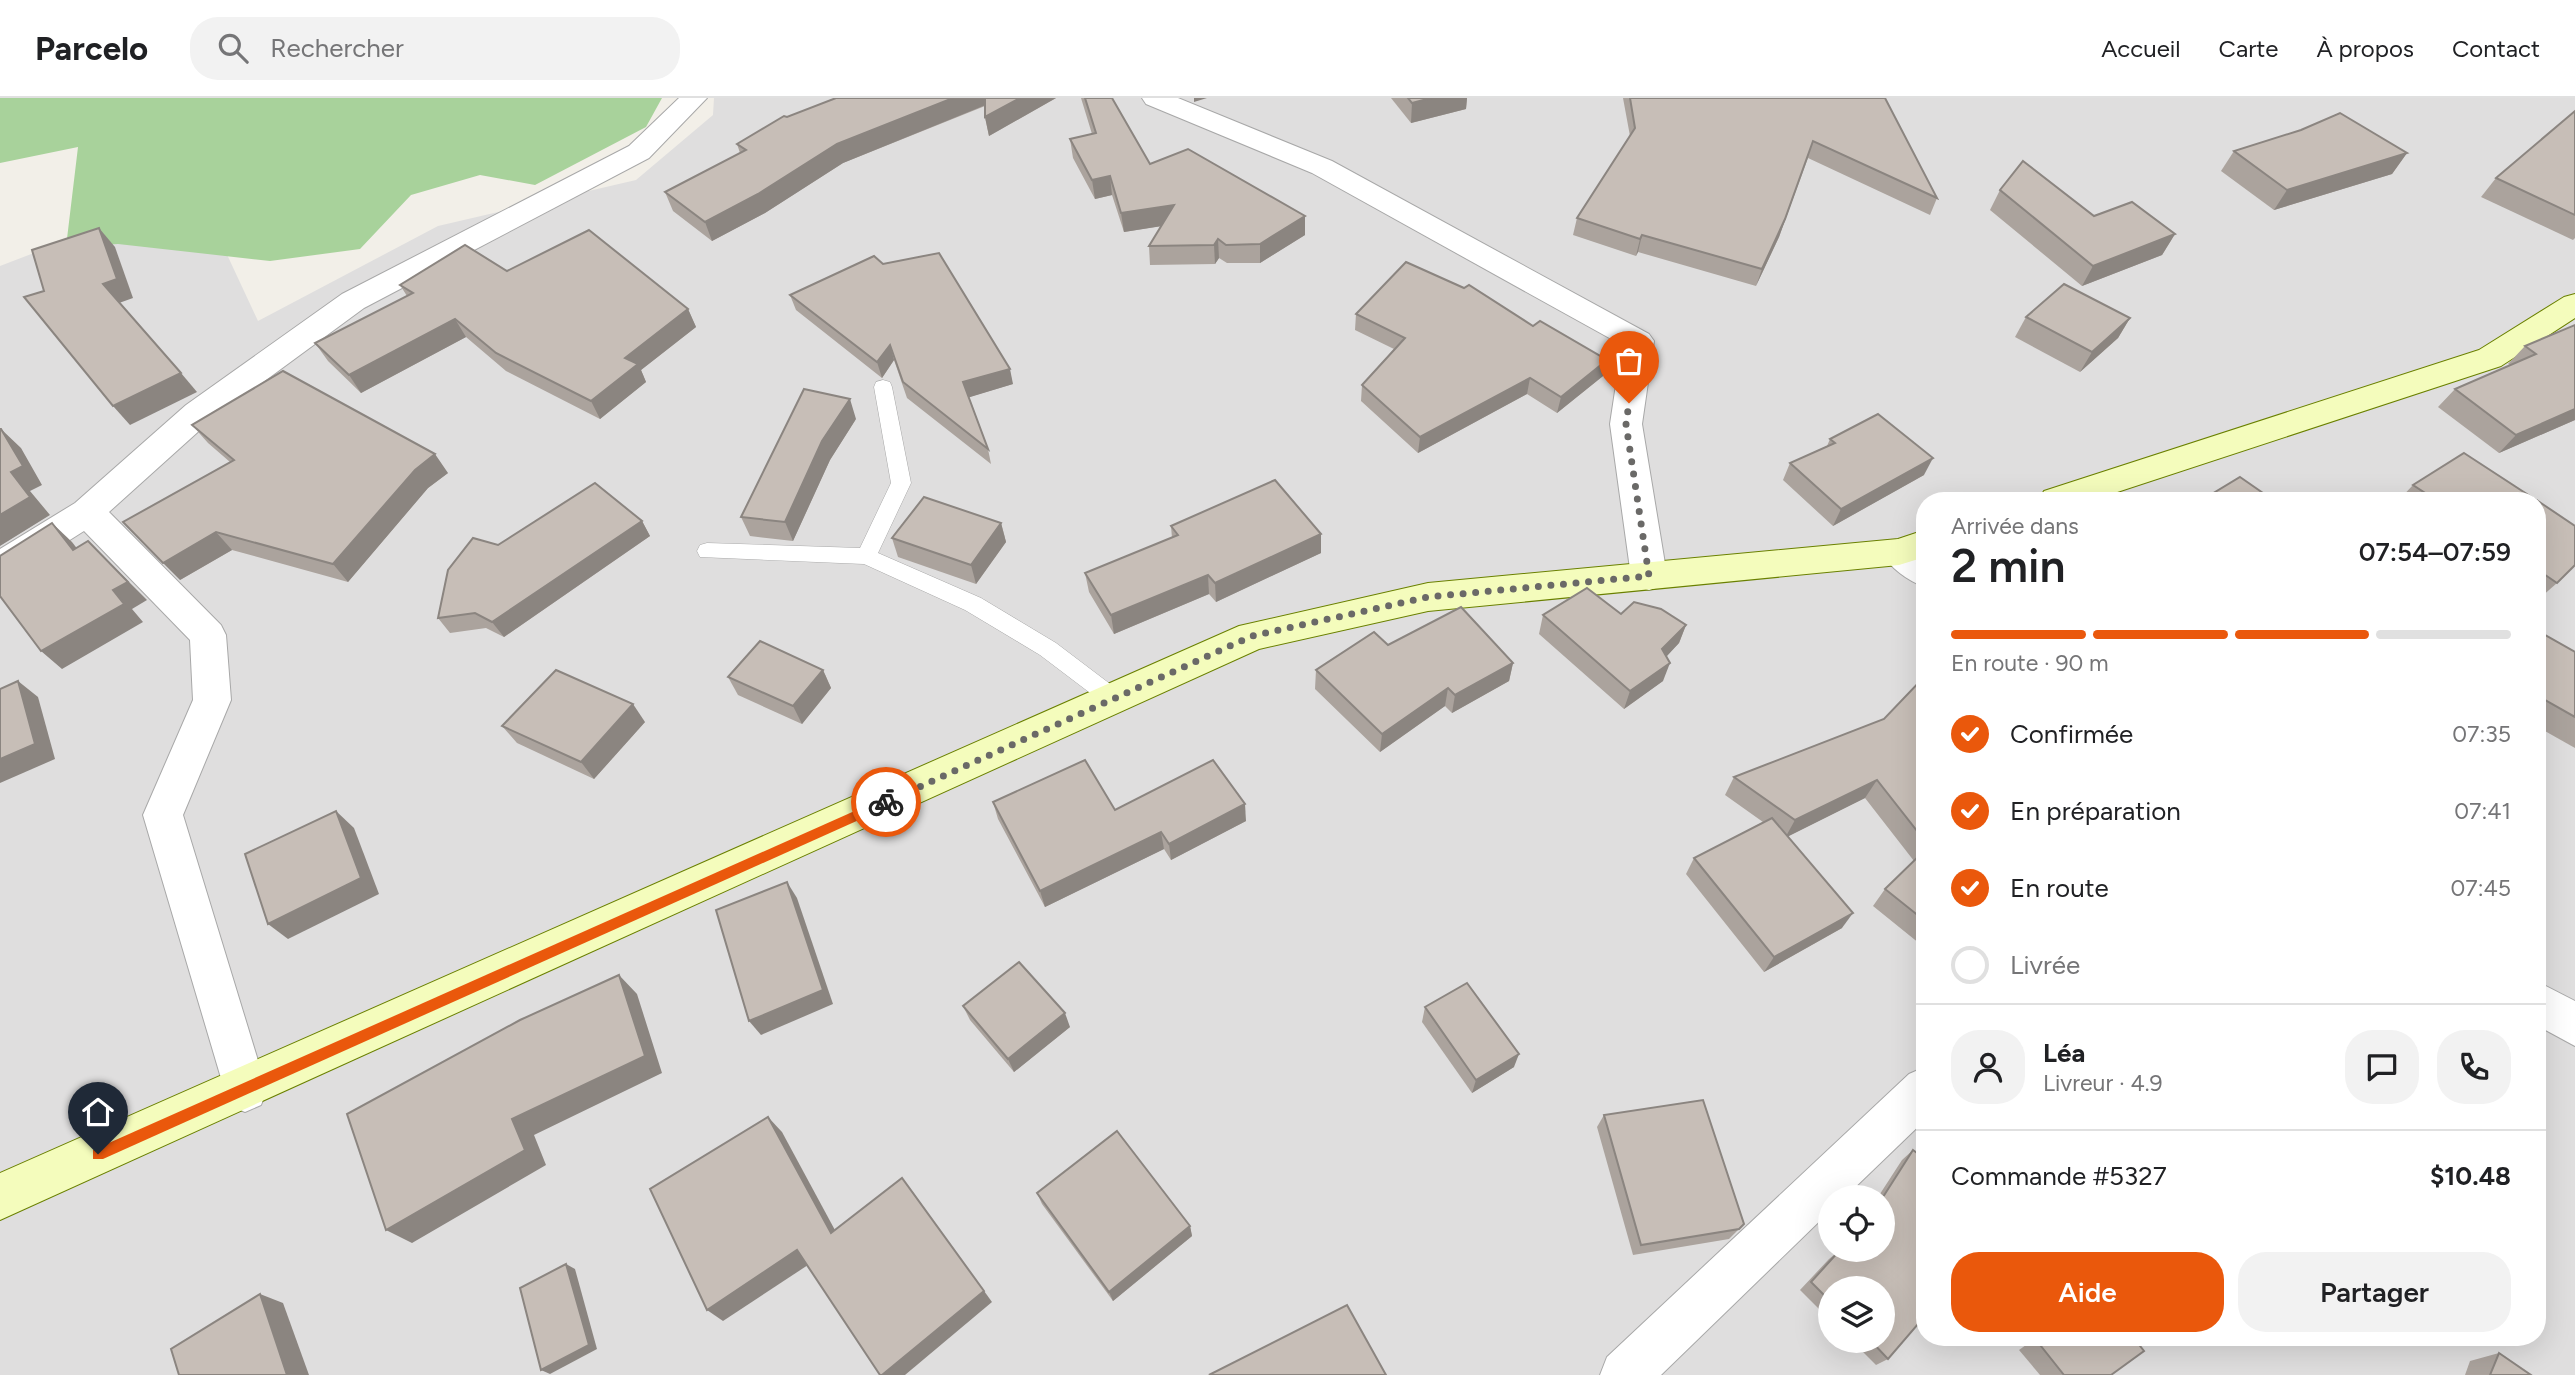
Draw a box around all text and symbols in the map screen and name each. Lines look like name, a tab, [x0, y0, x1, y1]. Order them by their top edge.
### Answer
search box	[190, 17, 680, 80]
text: Parcelo	[35, 29, 148, 68]
icon: search	[214, 29, 252, 67]
text: Rechercher	[270, 32, 404, 64]
text: Accueil	[2101, 34, 2181, 63]
text: Carte	[2219, 34, 2278, 63]
text: À propos	[2316, 34, 2414, 63]
text: Contact	[2452, 34, 2540, 63]
pin	[1599, 331, 1659, 403]
icon: bag	[1610, 342, 1648, 380]
text: Arrivée dans	[1951, 512, 2079, 540]
text: 07:54–07:59	[2359, 536, 2511, 568]
text: 2 min	[1951, 538, 2066, 594]
text: En route · 90 m	[1951, 649, 2109, 677]
icon: check	[1951, 715, 1989, 753]
text: Confirmée	[2010, 718, 2133, 750]
text: 07:35	[2452, 720, 2511, 748]
courier	[851, 767, 921, 837]
icon: bike	[867, 783, 905, 821]
icon: check	[1951, 792, 1989, 830]
text: En préparation	[2010, 795, 2181, 827]
text: 07:41	[2454, 797, 2511, 825]
icon: check	[1951, 869, 1989, 907]
text: En route	[2010, 872, 2109, 904]
text: 07:45	[2451, 874, 2511, 902]
text: Livrée	[2010, 949, 2080, 981]
button: person	[1951, 1030, 2025, 1104]
button: chat	[2345, 1030, 2419, 1104]
button: phone	[2437, 1030, 2511, 1104]
text: Léa	[2043, 1037, 2085, 1069]
text: Livreur · 4.9	[2043, 1069, 2163, 1097]
pin	[68, 1082, 128, 1154]
icon: home	[79, 1093, 117, 1131]
text: Commande #5327	[1951, 1160, 2167, 1192]
text: $10.48	[2430, 1160, 2511, 1192]
map controls	[1818, 1185, 1895, 1353]
button: locate	[1818, 1185, 1895, 1262]
button: Aide	[1951, 1252, 2224, 1332]
button: Partager	[2238, 1252, 2511, 1332]
button: layers	[1818, 1276, 1895, 1353]

